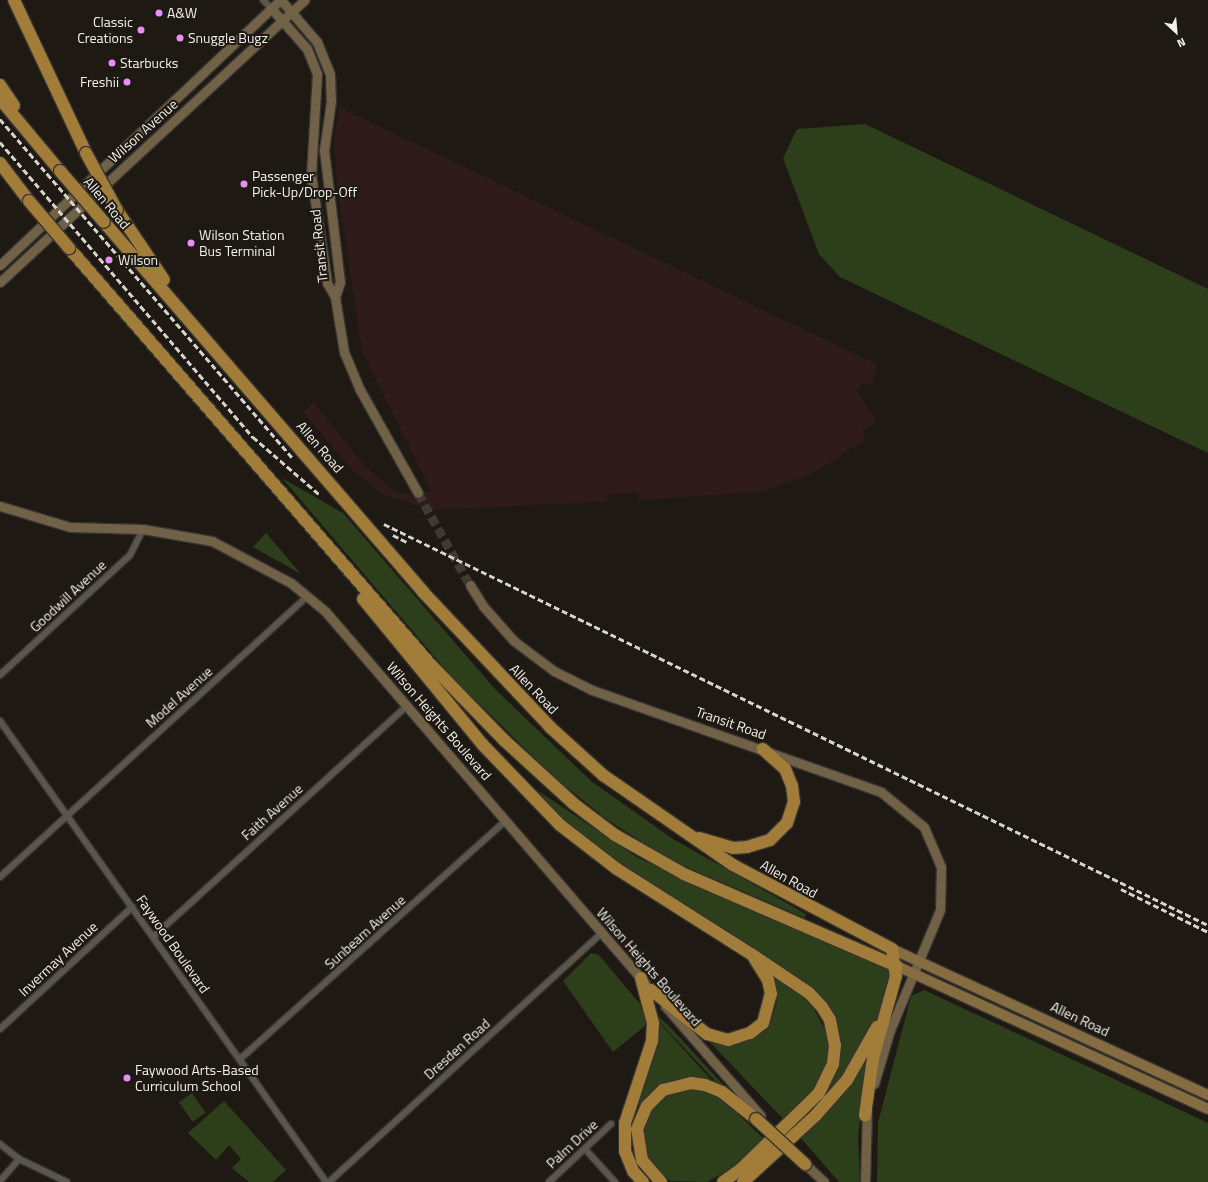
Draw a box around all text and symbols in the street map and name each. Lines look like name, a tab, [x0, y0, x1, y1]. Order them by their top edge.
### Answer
place label: A&W	[167, 5, 197, 21]
marker: A&W	[154, 8, 164, 18]
north arrow	[1156, 12, 1196, 52]
place label: Classic Creations	[77, 14, 133, 46]
marker: Classic Creations	[136, 25, 146, 35]
place label: Snuggle Bugz	[188, 30, 268, 46]
marker: Snuggle Bugz	[175, 33, 185, 43]
text: N	[1174, 34, 1188, 52]
place label: Starbucks	[120, 55, 178, 71]
marker: Starbucks	[107, 58, 117, 68]
place label: Freshii	[80, 74, 119, 90]
marker: Freshii	[122, 77, 132, 87]
street label: Wilson Avenue	[105, 96, 181, 166]
place label: Passenger Pick-Up/Drop-Off	[252, 168, 357, 200]
street label: Allen Road	[80, 174, 134, 232]
marker: Passenger Pick-Up/Drop-Off	[239, 179, 249, 189]
street label: Transit Road	[307, 209, 331, 283]
place label: Wilson Station Bus Terminal	[199, 227, 284, 260]
marker: Wilson Station Bus Terminal	[186, 238, 196, 248]
place label: Wilson	[118, 252, 158, 268]
marker: Wilson	[103, 254, 115, 266]
street label: Allen Road	[293, 418, 347, 476]
street label: Goodwill Avenue	[26, 556, 110, 636]
street label: Wilson Heights Boulevard	[383, 658, 495, 784]
street label: Allen Road	[506, 661, 562, 717]
street label: Model Avenue	[142, 663, 216, 731]
street label: Transit Road	[694, 703, 768, 743]
street label: Faith Avenue	[238, 780, 306, 844]
street label: Allen Road	[757, 856, 821, 902]
street label: Sunbeam Avenue	[321, 891, 409, 973]
street label: Faywood Boulevard	[133, 892, 213, 996]
street label: Wilson Heights Boulevard	[593, 904, 705, 1030]
street label: Invermay Avenue	[15, 918, 101, 1000]
street label: Allen Road	[1048, 998, 1112, 1040]
street label: Dresden Road	[421, 1015, 493, 1083]
place label: Faywood Arts-Based Curriculum School	[135, 1062, 259, 1094]
marker: Faywood Arts-Based Curriculum School	[122, 1073, 132, 1083]
street label: Palm Drive	[543, 1116, 601, 1172]

